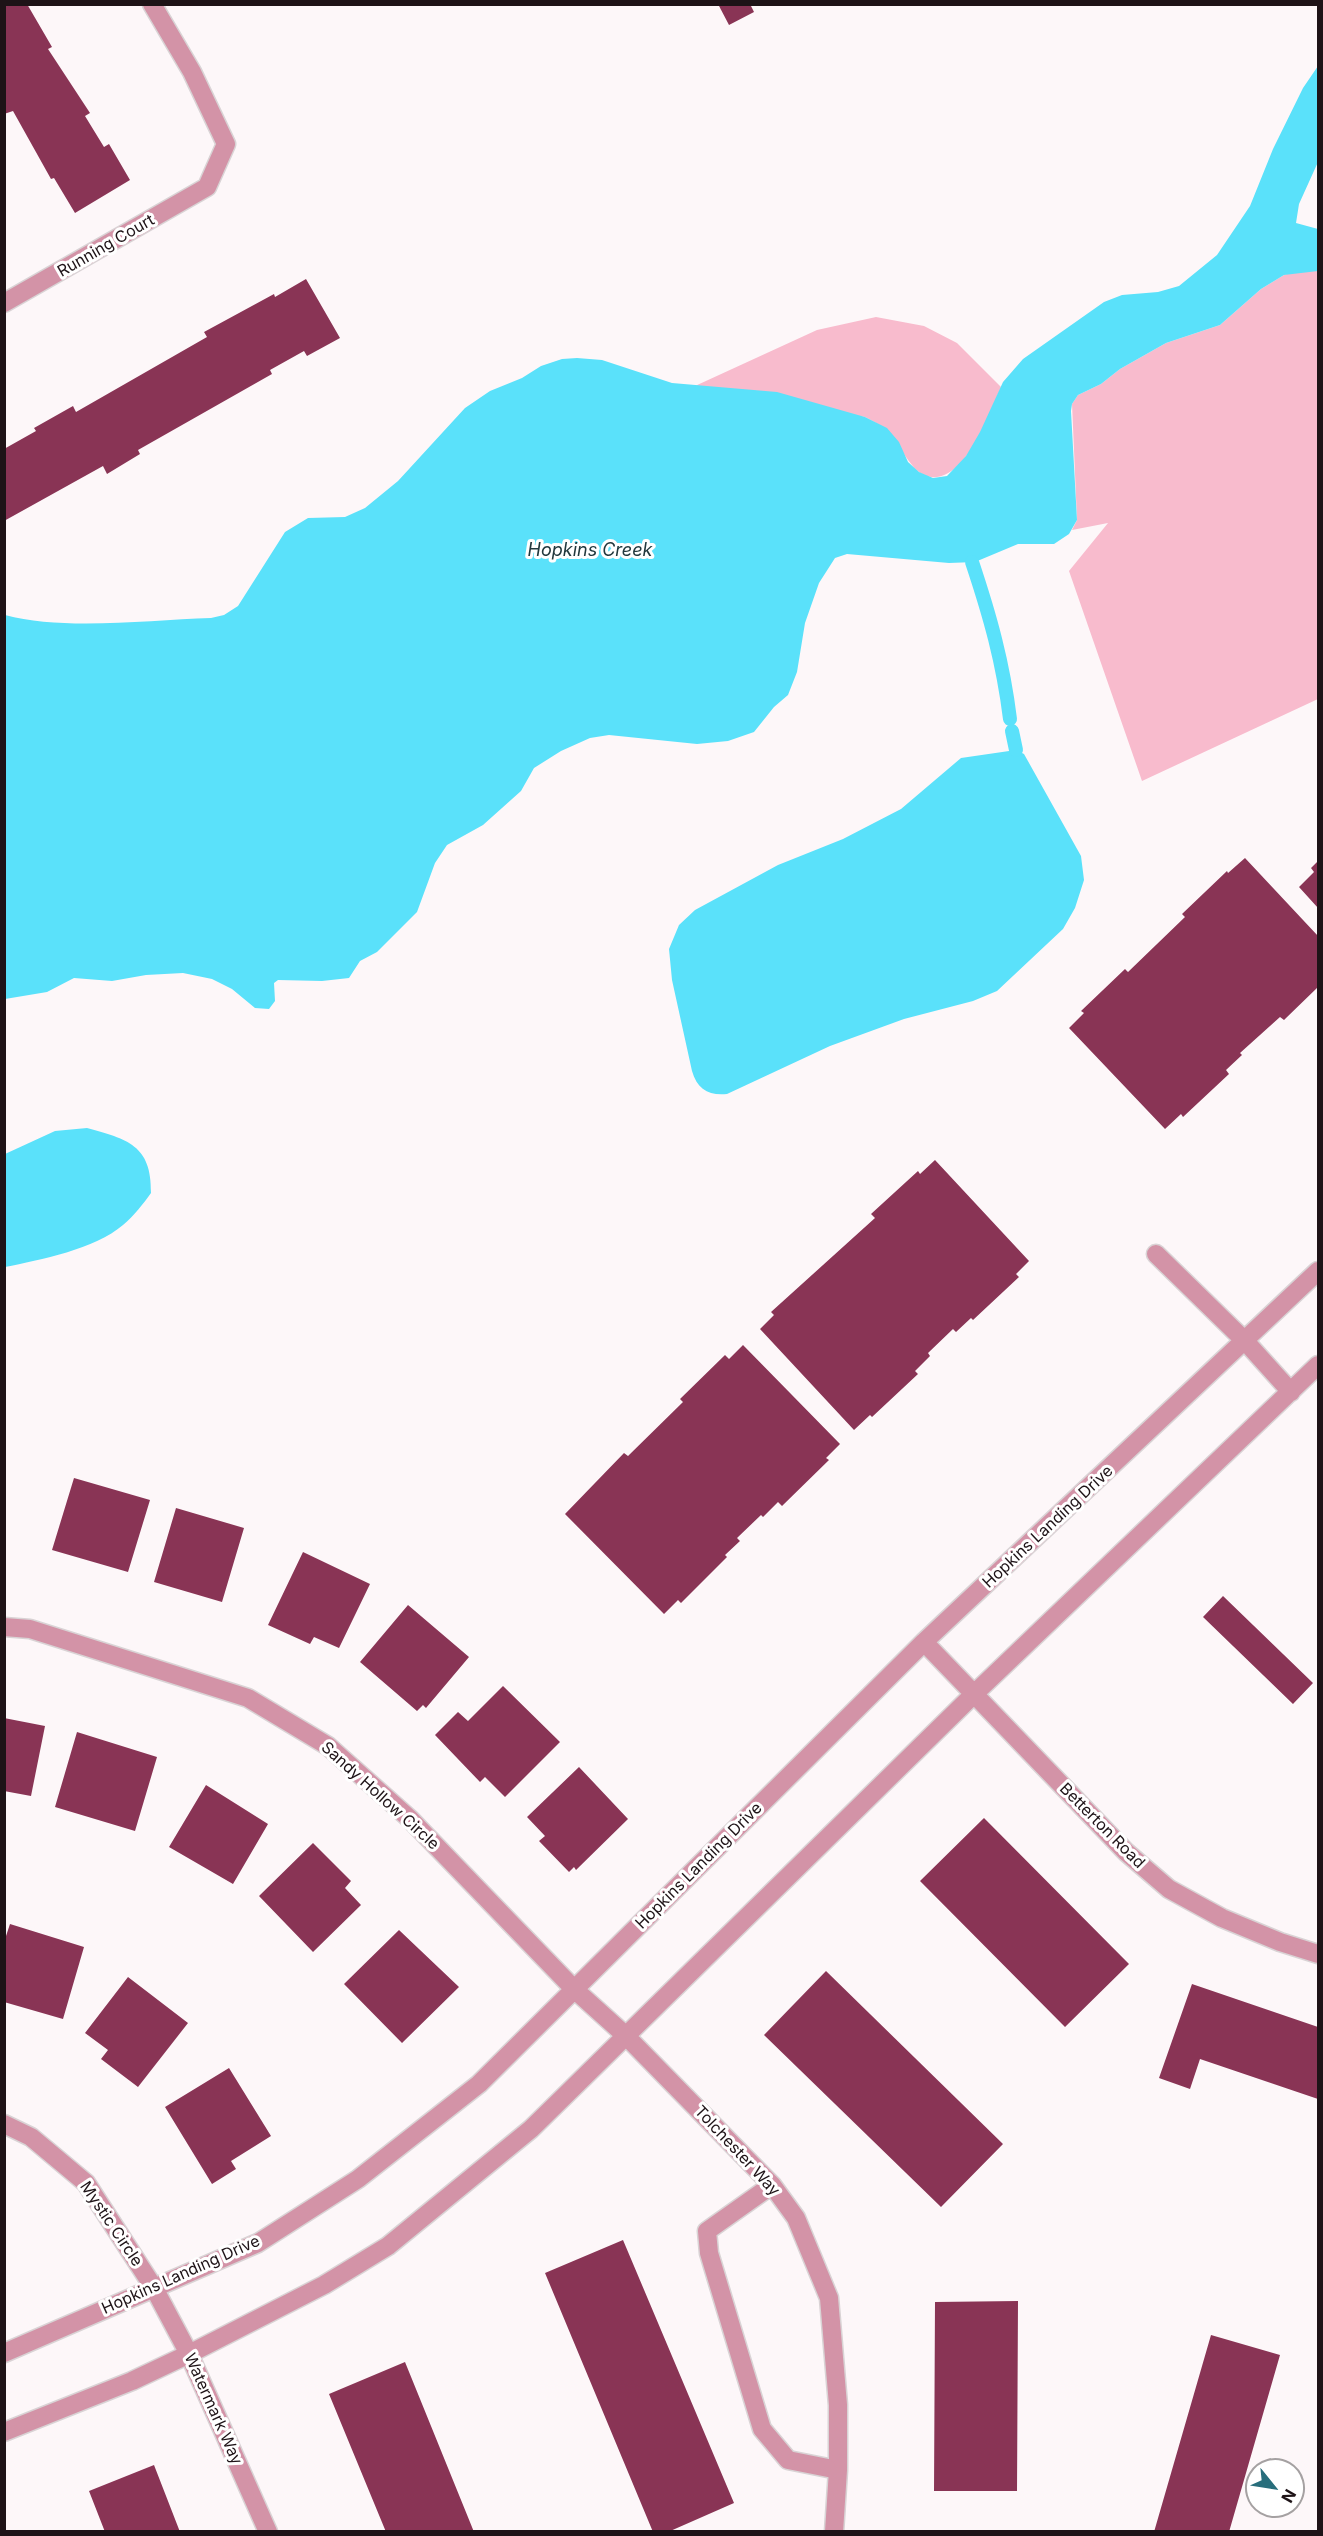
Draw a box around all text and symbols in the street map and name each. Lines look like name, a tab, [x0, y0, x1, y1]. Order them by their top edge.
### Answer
street label: Running Court	[54, 211, 158, 281]
water label: Hopkins Creek	[528, 540, 652, 562]
street label: Hopkins Landing Drive	[979, 1462, 1117, 1592]
street label: Sandy Hollow Circle	[317, 1738, 443, 1854]
street label: Betterton Road	[1055, 1779, 1149, 1873]
street label: Hopkins Landing Drive	[632, 1799, 766, 1933]
street label: Tolchester Way	[690, 2102, 784, 2200]
street label: Mystic Circle	[76, 2178, 146, 2270]
street label: Hopkins Landing Drive	[99, 2231, 263, 2319]
street label: Watermark Way	[180, 2350, 246, 2468]
north arrow	[1245, 2458, 1305, 2518]
text: N	[1277, 2486, 1301, 2506]

